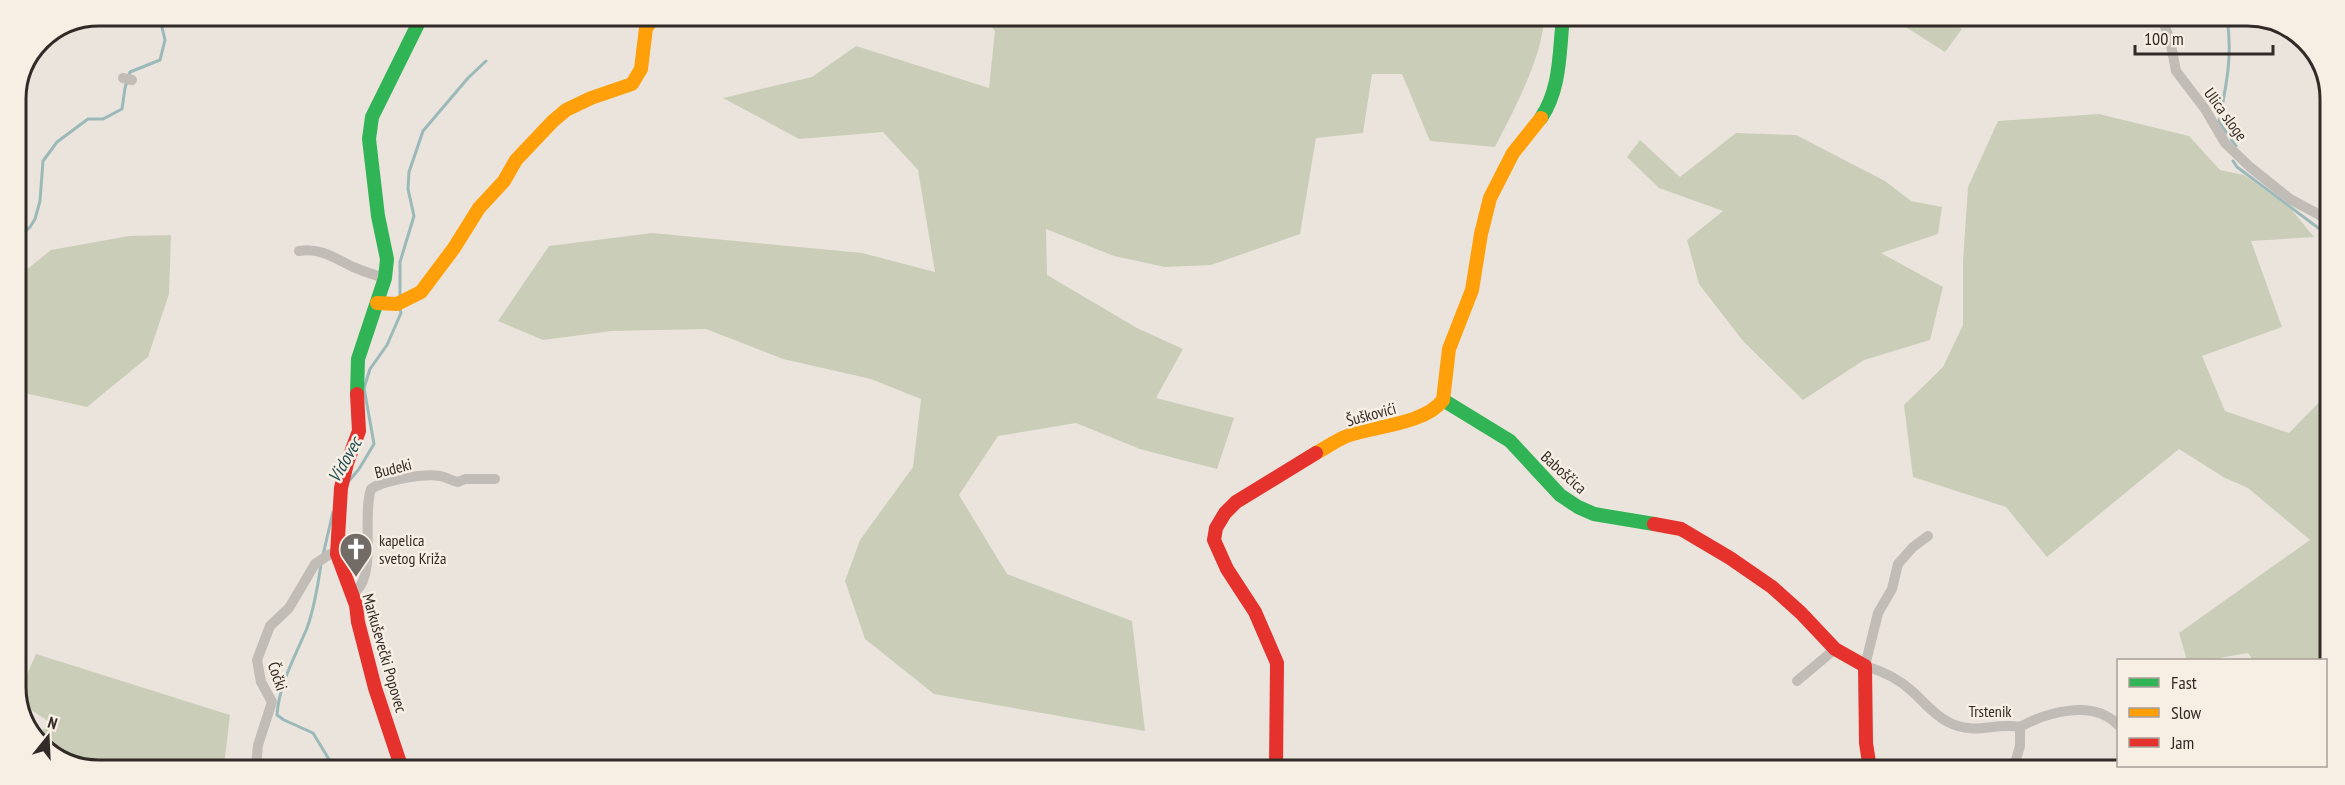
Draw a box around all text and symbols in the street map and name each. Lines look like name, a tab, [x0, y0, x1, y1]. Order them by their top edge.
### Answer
scale bar	[2135, 18, 2273, 56]
text: 100 m	[2144, 27, 2184, 50]
street label: Ulica sloge	[2200, 84, 2252, 144]
street label: Šuškovići	[1344, 398, 1398, 430]
water label: Vidovec	[323, 431, 368, 486]
street label: Baboščica	[1537, 446, 1591, 498]
street label: Budeki	[372, 454, 414, 482]
place label: kapelica svetog Križa	[379, 530, 446, 568]
church icon: kapelica svetog Križa	[338, 531, 374, 578]
street label: Markuševečki Popovec	[358, 591, 412, 715]
street label: Čočki	[264, 659, 292, 693]
legend	[2117, 659, 2327, 767]
text: Fast	[2171, 671, 2197, 694]
street label: Trstenik	[1968, 701, 2012, 721]
text: Slow	[2171, 701, 2202, 724]
north arrow	[18, 707, 78, 767]
text: N	[45, 712, 60, 734]
text: Jam	[2170, 731, 2194, 754]

